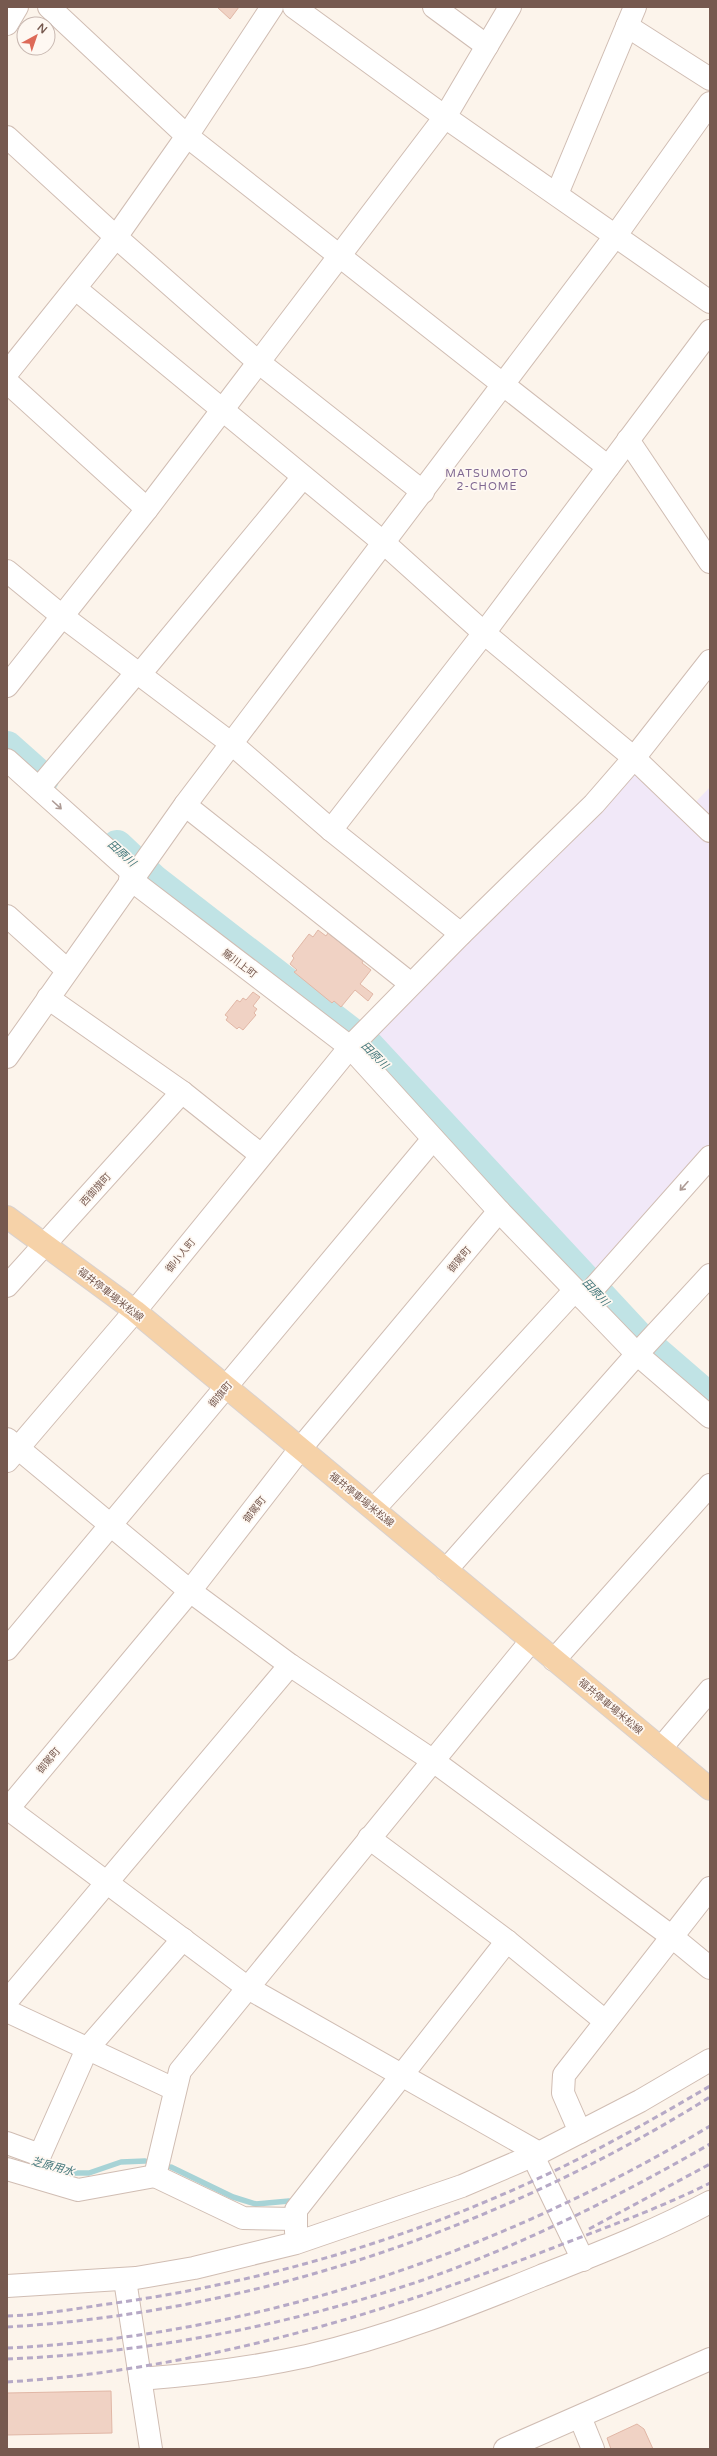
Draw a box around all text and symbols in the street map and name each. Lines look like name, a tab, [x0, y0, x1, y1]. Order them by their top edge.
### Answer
north arrow	[16, 16, 56, 56]
text: N	[35, 21, 50, 37]
district label: MATSUMOTO 2-CHOME	[445, 467, 529, 493]
one-way arrow	[52, 800, 62, 810]
water label: 田原川	[105, 838, 139, 870]
street label: 簸川上町	[220, 947, 259, 981]
water label: 田原川	[358, 1039, 392, 1072]
street label: 西御旗町	[78, 1171, 114, 1209]
one-way arrow	[680, 1180, 689, 1190]
street label: 御小人町	[164, 1236, 198, 1275]
street label: 御駕町	[446, 1244, 474, 1275]
street label: 福井停車場米松線	[75, 1265, 146, 1324]
water label: 田原川	[580, 1276, 612, 1310]
street label: 御旗町	[207, 1379, 235, 1410]
street label: 福井停車場米松線	[327, 1470, 396, 1530]
street label: 御駕町	[241, 1494, 269, 1525]
street label: 福井停車場米松線	[576, 1676, 645, 1737]
street label: 御駕町	[35, 1745, 63, 1776]
water label: 芝原用水	[30, 2155, 77, 2179]

